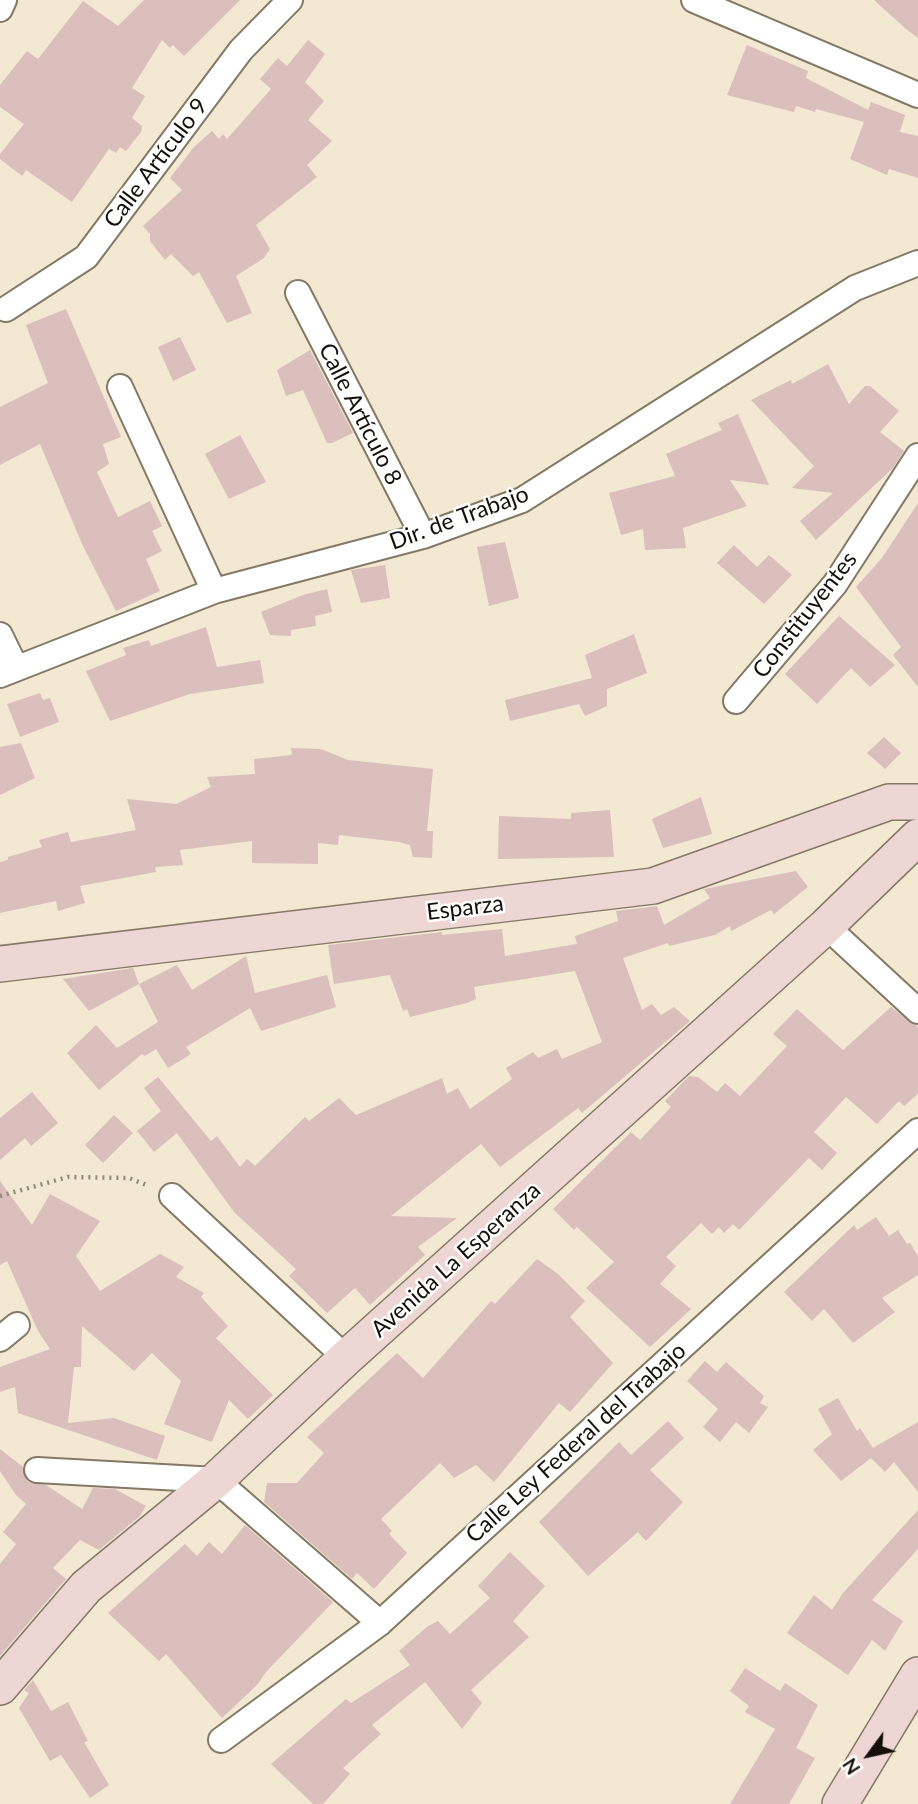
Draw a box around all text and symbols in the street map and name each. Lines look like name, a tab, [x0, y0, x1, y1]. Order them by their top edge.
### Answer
street label: Calle Artículo 9	[98, 93, 214, 233]
street label: Calle Artículo 8	[312, 339, 408, 489]
street label: Dir. de Trabajo	[386, 480, 532, 556]
street label: Constituyentes	[747, 546, 863, 684]
street label: Esparza	[425, 890, 505, 926]
street label: Avenida La Esperanza	[366, 1177, 546, 1343]
street label: Calle Ley Federal del Trabajo	[460, 1337, 692, 1549]
north arrow	[834, 1720, 904, 1790]
text: N	[837, 1754, 865, 1779]

